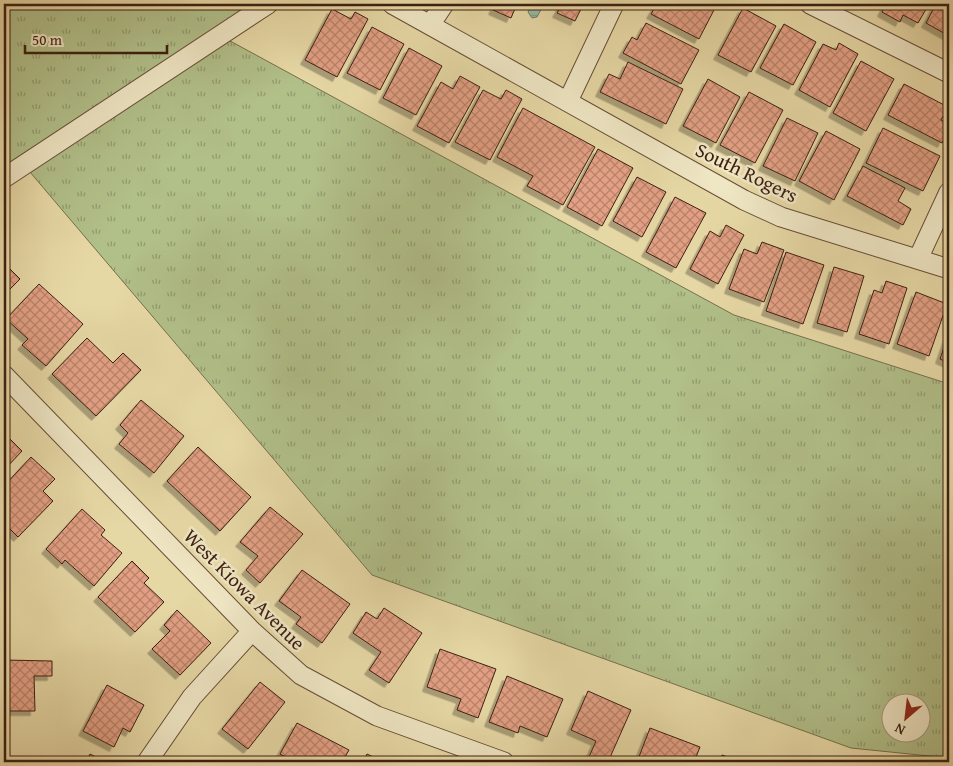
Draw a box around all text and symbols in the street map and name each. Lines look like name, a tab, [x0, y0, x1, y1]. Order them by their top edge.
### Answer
scale bar	[25, 22, 168, 54]
text: 50 m	[32, 29, 63, 50]
street label: South Rogers	[691, 135, 803, 209]
street label: West Kiowa Avenue	[178, 522, 312, 656]
north arrow	[880, 694, 930, 744]
text: N	[891, 718, 909, 741]

